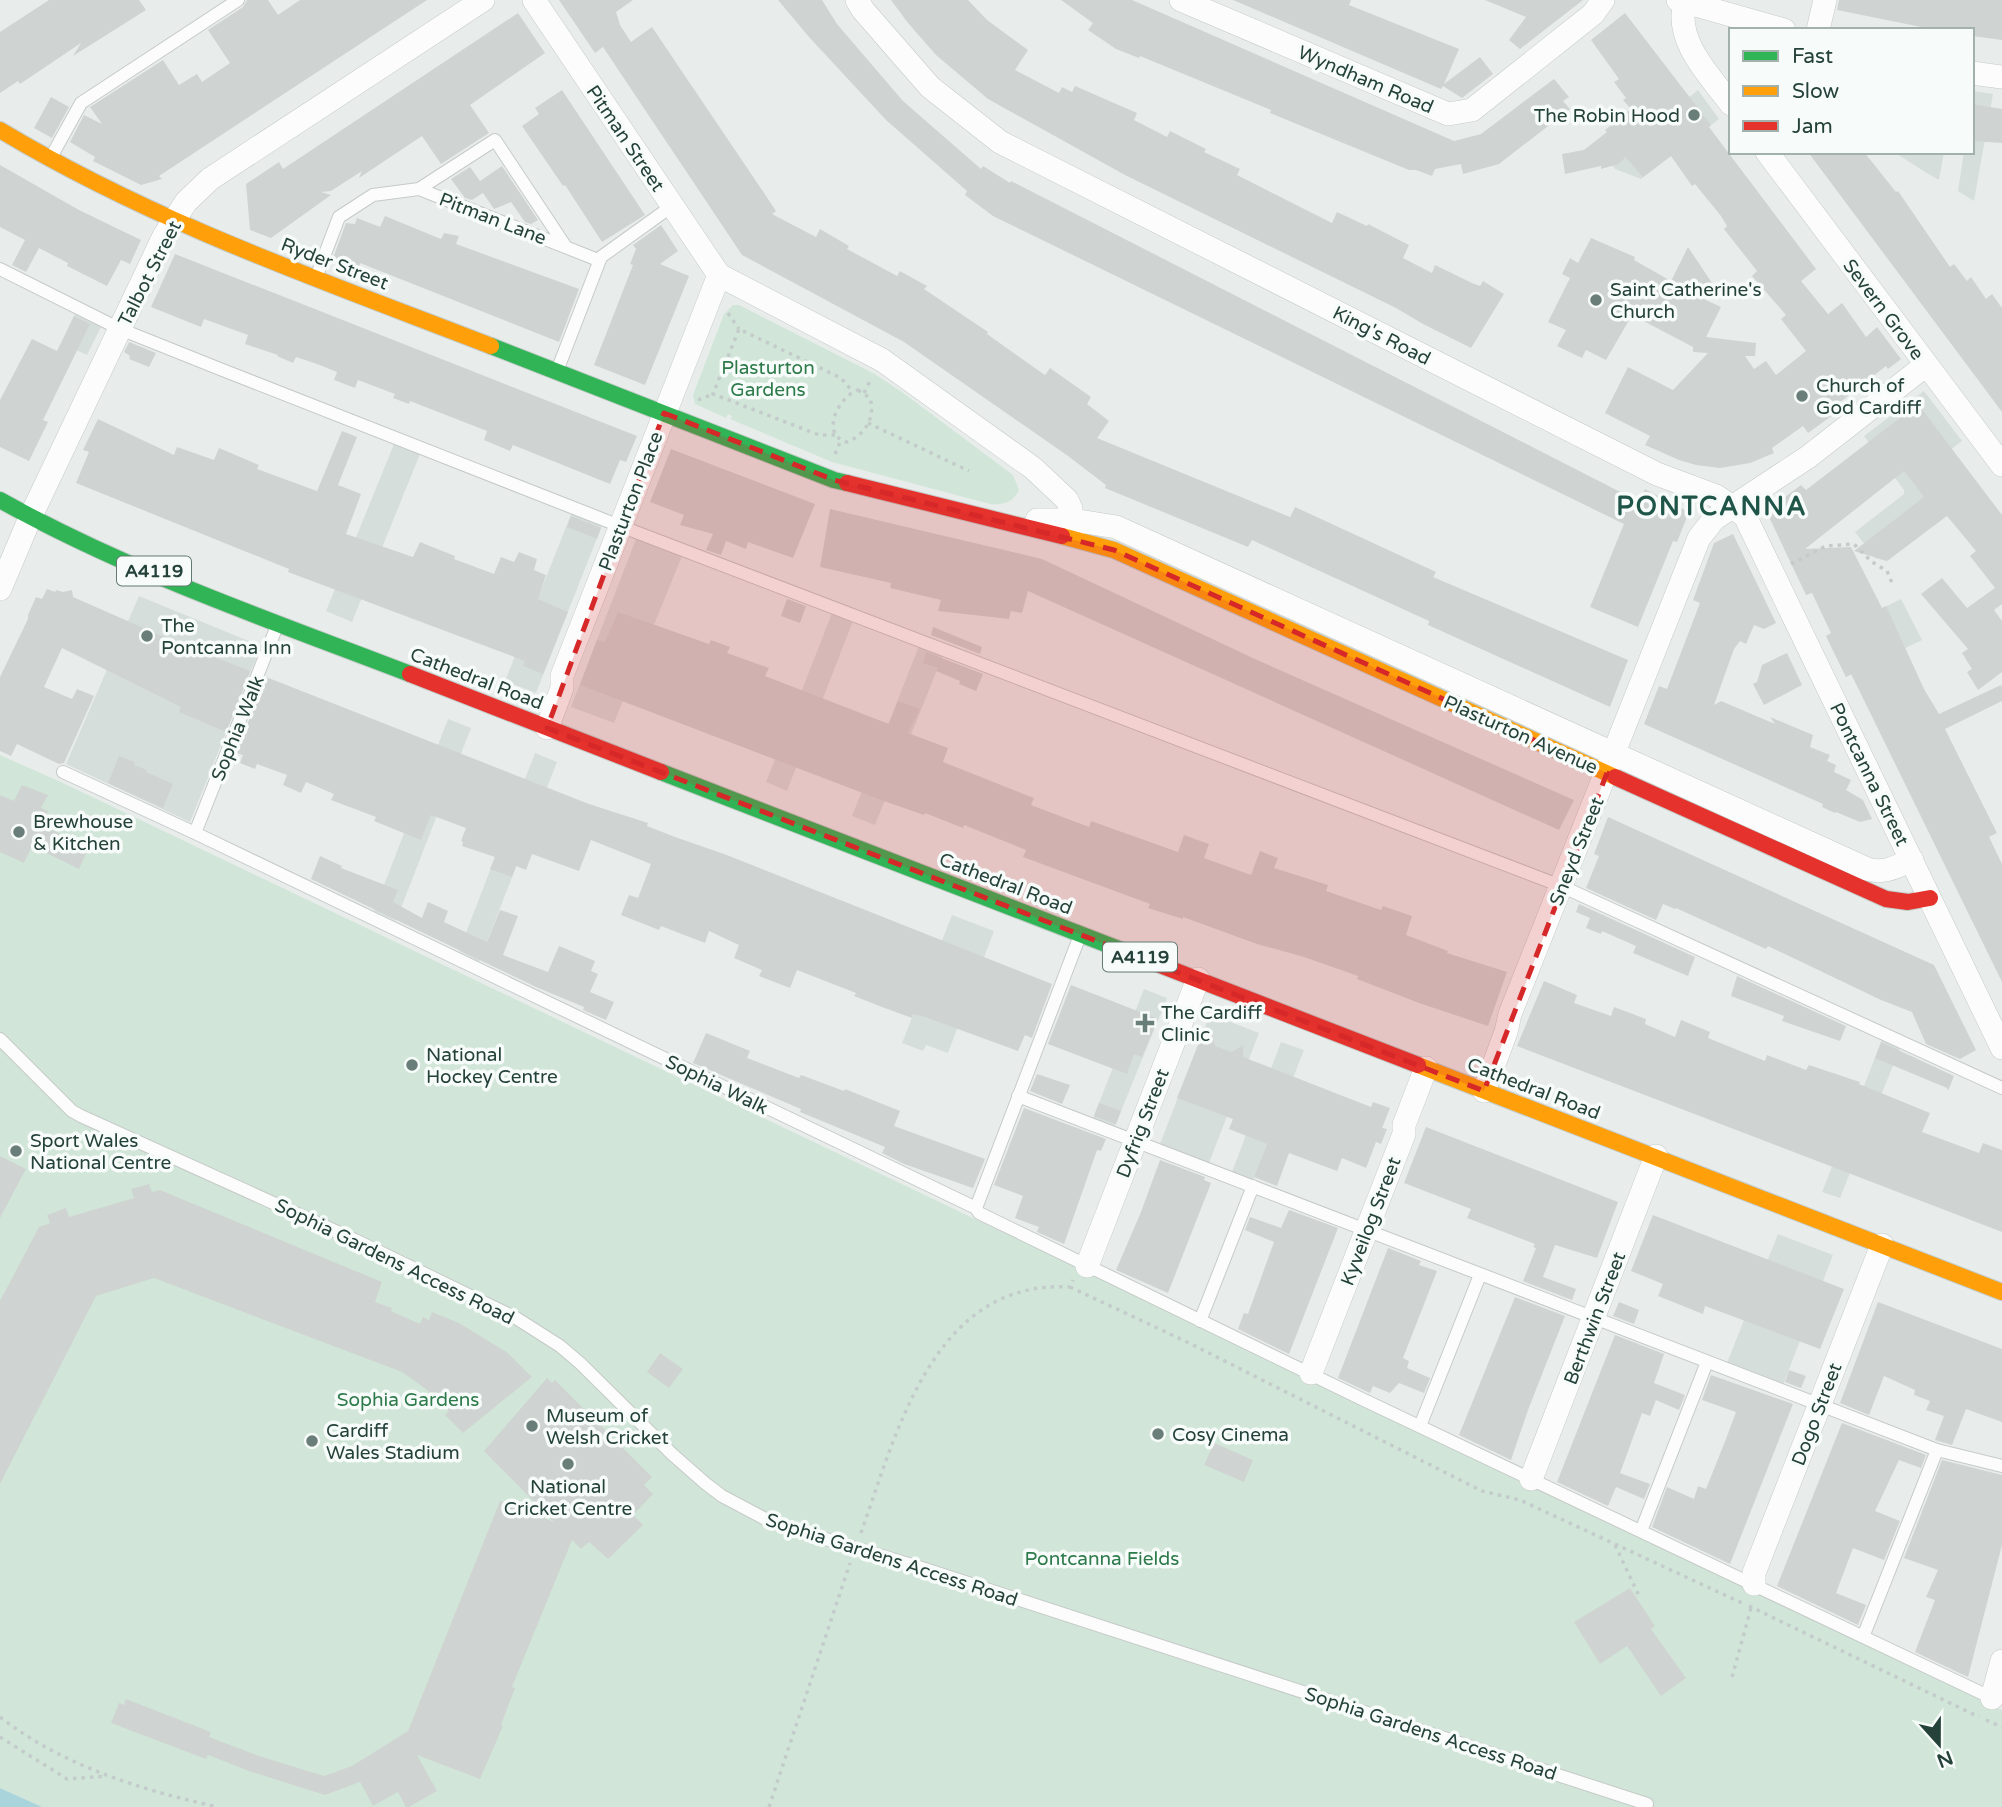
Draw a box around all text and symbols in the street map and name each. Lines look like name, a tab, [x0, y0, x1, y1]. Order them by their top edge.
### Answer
legend	[1729, 28, 1974, 154]
street label: Wyndham Road	[1294, 41, 1437, 118]
text: Fast	[1792, 44, 1833, 69]
text: Slow	[1792, 79, 1840, 104]
street label: Pitman Street	[582, 81, 669, 196]
place label: The Robin Hood	[1534, 105, 1680, 127]
marker: The Robin Hood	[1686, 107, 1702, 123]
text: Jam	[1792, 114, 1833, 139]
street label: Pitman Lane	[436, 188, 549, 249]
street label: Talbot Street	[114, 217, 186, 330]
street label: Ryder Street	[278, 233, 391, 294]
street label: Severn Grove	[1838, 255, 1928, 364]
place label: Saint Catherine's Church	[1610, 279, 1762, 323]
marker: Saint Catherine's Church	[1588, 292, 1604, 308]
street label: King's Road	[1329, 302, 1434, 370]
park label: Plasturton Gardens	[721, 357, 815, 401]
place label: Church of God Cardiff	[1816, 375, 1921, 419]
marker: Church of God Cardiff	[1794, 388, 1810, 404]
street label: Plasturton Place	[594, 429, 668, 574]
district label: PONTCANNA	[1616, 491, 1808, 522]
road number: A4119	[117, 556, 191, 586]
place label: The Pontcanna Inn	[161, 615, 291, 659]
marker: The Pontcanna Inn	[139, 628, 155, 644]
street label: Cathedral Road	[407, 643, 546, 714]
street label: Sophia Walk	[207, 673, 269, 784]
street label: Plasturton Avenue	[1440, 691, 1601, 779]
street label: Pontcanna Street	[1825, 699, 1913, 850]
street label: Sneyd Street	[1545, 794, 1609, 909]
place label: Brewhouse & Kitchen	[33, 811, 133, 855]
marker: Brewhouse & Kitchen	[11, 824, 27, 840]
street label: Cathedral Road	[936, 848, 1075, 919]
road number: A4119	[1103, 942, 1177, 972]
place label: The Cardiff Clinic	[1161, 1002, 1262, 1046]
marker: The Cardiff Clinic	[1135, 1013, 1155, 1033]
place label: National Hockey Centre	[426, 1044, 558, 1088]
street label: Sophia Walk	[662, 1051, 771, 1119]
street label: Cathedral Road	[1464, 1053, 1603, 1124]
marker: National Hockey Centre	[404, 1057, 420, 1073]
street label: Dyfrig Street	[1112, 1066, 1174, 1181]
place label: Sport Wales National Centre	[30, 1130, 171, 1174]
marker: Sport Wales National Centre	[8, 1143, 24, 1159]
street label: Kyveilog Street	[1336, 1154, 1406, 1289]
street label: Sophia Gardens Access Road	[271, 1194, 518, 1330]
street label: Berthwin Street	[1560, 1249, 1630, 1388]
street label: Dogo Street	[1787, 1360, 1847, 1469]
park label: Sophia Gardens	[337, 1389, 479, 1411]
place label: Museum of Welsh Cricket	[546, 1405, 669, 1449]
marker: Museum of Welsh Cricket	[524, 1418, 540, 1434]
place label: Cardiff Wales Stadium	[326, 1420, 460, 1464]
place label: Cosy Cinema	[1172, 1424, 1289, 1446]
marker: Cosy Cinema	[1150, 1426, 1166, 1442]
marker: Cardiff Wales Stadium	[304, 1433, 320, 1449]
marker: National Cricket Centre	[560, 1456, 576, 1472]
place label: National Cricket Centre	[504, 1476, 632, 1520]
street label: Sophia Gardens Access Road	[763, 1509, 1020, 1611]
park label: Pontcanna Fields	[1025, 1548, 1179, 1570]
street label: Sophia Gardens Access Road	[1302, 1683, 1559, 1785]
north arrow	[1904, 1709, 1974, 1779]
text: N	[1934, 1746, 1956, 1772]

